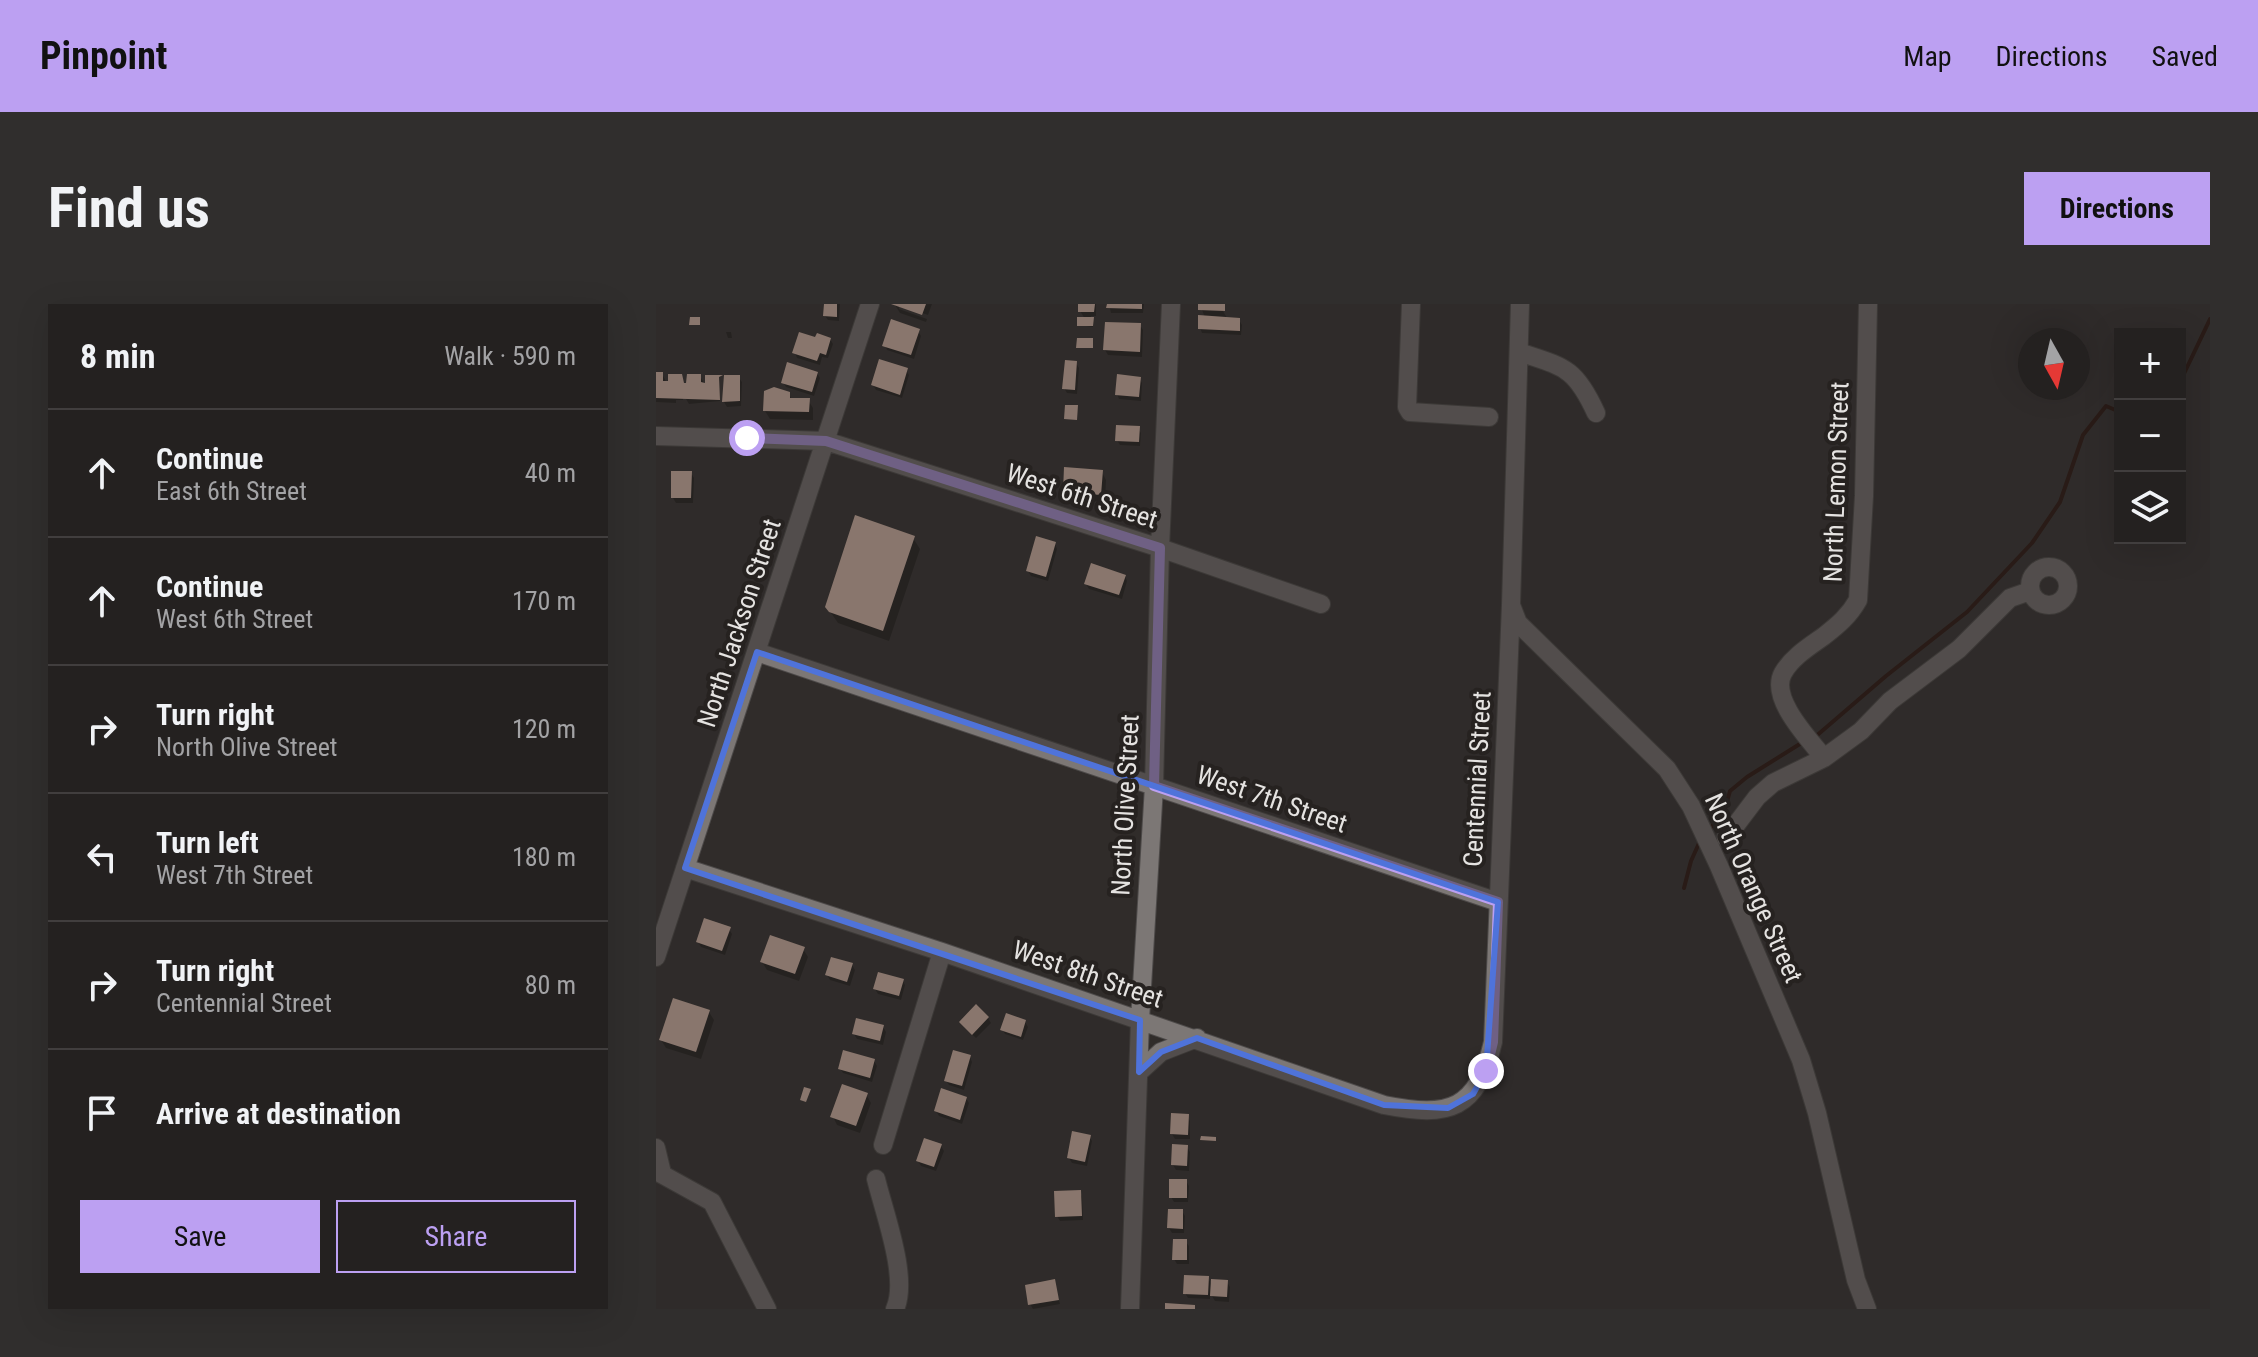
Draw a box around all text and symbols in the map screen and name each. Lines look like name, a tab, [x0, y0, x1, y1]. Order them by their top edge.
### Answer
text: Pinpoint	[40, 34, 168, 78]
text: Map	[1903, 40, 1952, 73]
text: Directions	[1996, 40, 2107, 73]
text: Saved	[2151, 40, 2218, 73]
button: Directions	[2024, 172, 2210, 245]
text: Find us	[48, 175, 210, 241]
north arrow	[2018, 328, 2090, 400]
map controls	[2114, 328, 2186, 544]
button: +	[2114, 328, 2186, 400]
text: 8 min	[80, 336, 156, 376]
text: Walk · 590 m	[444, 341, 576, 371]
street label: North Lemon Street	[1818, 381, 1854, 583]
button: −	[2114, 400, 2186, 472]
route start	[729, 420, 765, 456]
text: Continue	[156, 441, 263, 476]
icon: ahead	[80, 451, 124, 495]
street label: West 6th Street	[1003, 457, 1161, 535]
text: 40 m	[525, 458, 576, 488]
button: layers	[2114, 472, 2186, 544]
text: East 6th Street	[156, 476, 307, 506]
street label: North Jackson Street	[691, 515, 787, 731]
text: Continue	[156, 569, 263, 604]
icon: ahead	[80, 579, 124, 623]
text: 170 m	[512, 586, 576, 616]
text: West 6th Street	[156, 604, 313, 634]
street label: Centennial Street	[1457, 690, 1497, 868]
text: Turn right	[156, 697, 274, 732]
icon: right	[80, 707, 124, 751]
text: 120 m	[512, 714, 576, 744]
street label: North Olive Street	[1105, 714, 1145, 896]
text: North Olive Street	[156, 732, 338, 762]
street label: West 7th Street	[1193, 759, 1351, 839]
street label: North Orange Street	[1699, 789, 1809, 987]
text: Turn left	[156, 825, 259, 860]
icon: left	[80, 835, 124, 879]
text: 180 m	[512, 842, 576, 872]
text: West 7th Street	[156, 860, 313, 890]
street label: West 8th Street	[1009, 934, 1167, 1014]
text: Turn right	[156, 953, 274, 988]
icon: right	[80, 963, 124, 1007]
text: 80 m	[525, 970, 576, 1000]
text: Centennial Street	[156, 988, 332, 1018]
route end	[1468, 1053, 1504, 1089]
icon: arrive	[80, 1091, 124, 1135]
text: Arrive at destination	[156, 1096, 401, 1131]
button: Save	[80, 1200, 320, 1273]
button: Share	[336, 1200, 576, 1273]

